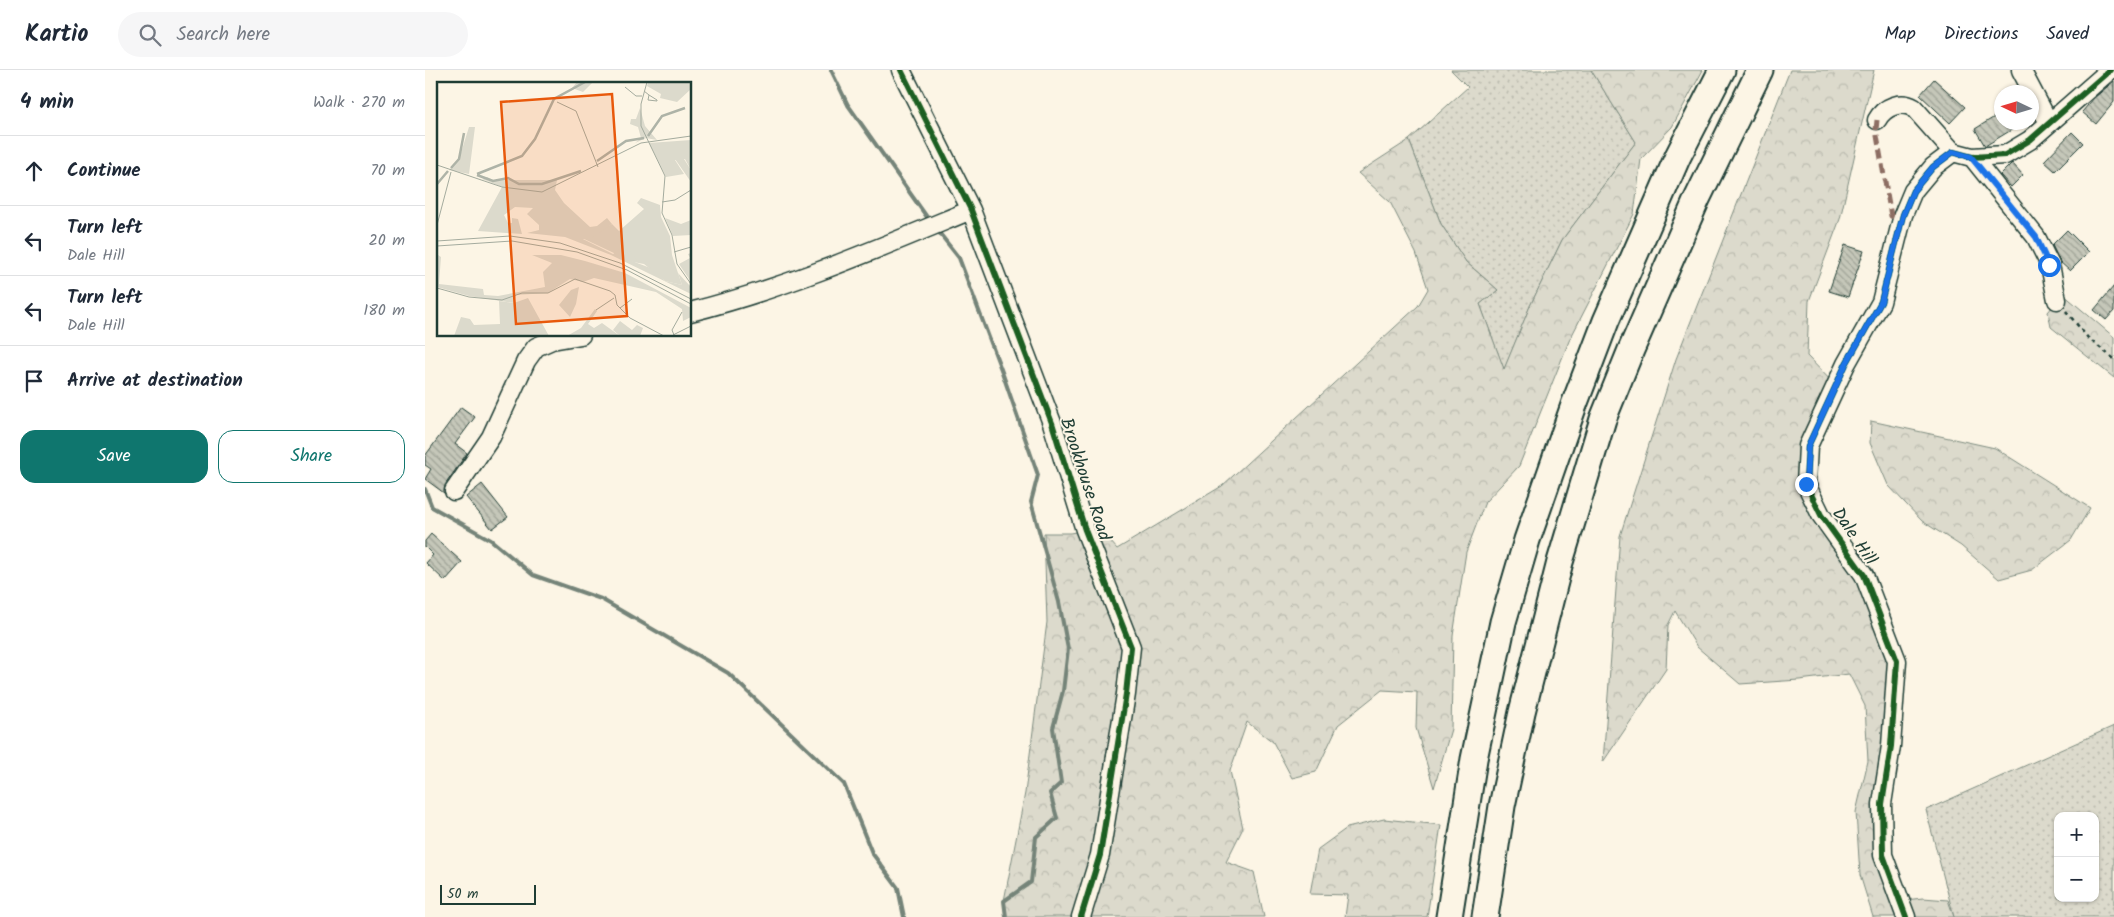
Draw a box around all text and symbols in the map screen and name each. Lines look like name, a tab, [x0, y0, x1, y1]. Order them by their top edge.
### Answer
search box	[118, 12, 468, 57]
text: Kartio	[25, 15, 88, 54]
text: Search here	[176, 20, 270, 50]
text: Map	[1884, 20, 1916, 49]
text: Directions	[1944, 20, 2018, 49]
text: Saved	[2046, 20, 2089, 49]
icon: search	[136, 21, 164, 49]
inset map	[437, 82, 691, 336]
north arrow	[1994, 85, 2039, 130]
text: 4 min	[20, 86, 74, 119]
text: Walk · 270 m	[313, 90, 405, 115]
text: Continue	[67, 156, 140, 186]
icon: ahead	[20, 157, 48, 185]
text: 70 m	[370, 158, 405, 183]
text: Turn left	[67, 213, 142, 243]
icon: left	[20, 227, 48, 255]
text: 20 m	[369, 228, 405, 253]
text: Dale Hill	[67, 243, 125, 268]
route start	[2038, 254, 2061, 277]
text: Turn left	[67, 283, 142, 313]
icon: left	[20, 297, 48, 325]
text: 180 m	[363, 298, 405, 323]
text: Dale Hill	[67, 313, 125, 338]
text: Arrive at destination	[67, 366, 243, 396]
icon: arrive	[20, 367, 48, 395]
street label: Brookhouse Road	[1051, 414, 1118, 546]
button: Save	[20, 430, 208, 483]
button: Share	[218, 430, 405, 483]
route end	[1795, 473, 1818, 496]
street label: Dale Hill	[1824, 502, 1884, 572]
map controls	[2054, 812, 2099, 902]
button: +	[2054, 812, 2099, 857]
button: −	[2054, 857, 2099, 902]
scale bar	[440, 882, 536, 905]
text: 50 m	[447, 883, 478, 905]

